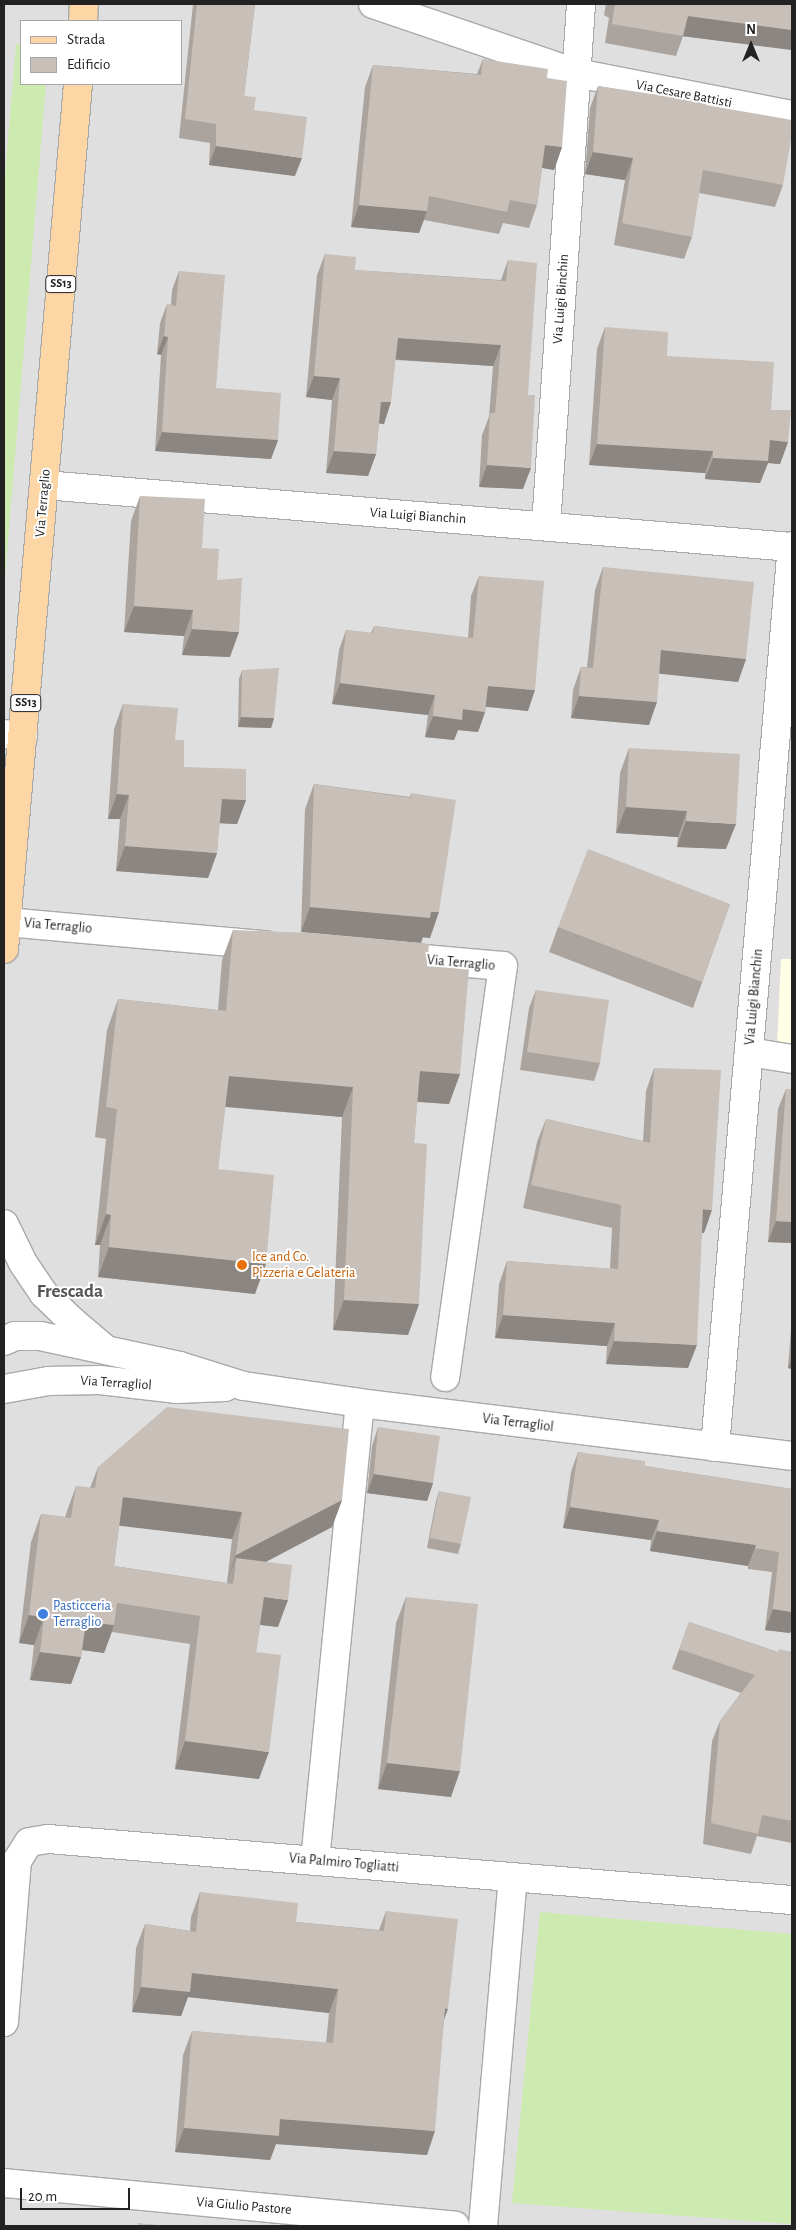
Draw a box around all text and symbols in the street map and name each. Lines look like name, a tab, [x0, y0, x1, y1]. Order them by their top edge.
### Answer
legend	[20, 20, 182, 85]
north arrow	[726, 20, 776, 70]
text: N	[746, 23, 756, 37]
text: Strada	[67, 32, 105, 47]
text: Edificio	[67, 57, 110, 72]
street label: Via Cesare Battisti	[634, 76, 734, 112]
street label: Via Luigi Binchin	[549, 253, 573, 345]
road number: SS13	[45, 274, 77, 294]
street label: Via Terraglio	[32, 468, 54, 538]
street label: Via Luigi Bianchin	[369, 504, 467, 528]
road number: SS13	[10, 694, 42, 712]
street label: Via Terraglio	[23, 915, 93, 937]
street label: Via Luigi Bianchin	[741, 948, 767, 1046]
street label: Via Terraglio	[426, 952, 496, 974]
place label: Ice and Co. Pizzeria e Gelateria	[252, 1249, 356, 1282]
marker: Ice and Co. Pizzeria e Gelateria	[236, 1259, 248, 1271]
district label: Frescada	[37, 1281, 103, 1303]
street label: Via Terragliol	[80, 1372, 152, 1394]
street label: Via Terragliol	[481, 1410, 555, 1436]
place label: Pasticceria Terraglio	[53, 1598, 111, 1630]
marker: Pasticceria Terraglio	[37, 1608, 49, 1620]
street label: Via Palmiro Togliatti	[288, 1850, 400, 1876]
scale bar	[22, 2178, 132, 2210]
text: 20 m	[28, 2189, 57, 2204]
street label: Via Giulio Pastore	[196, 2193, 292, 2219]

